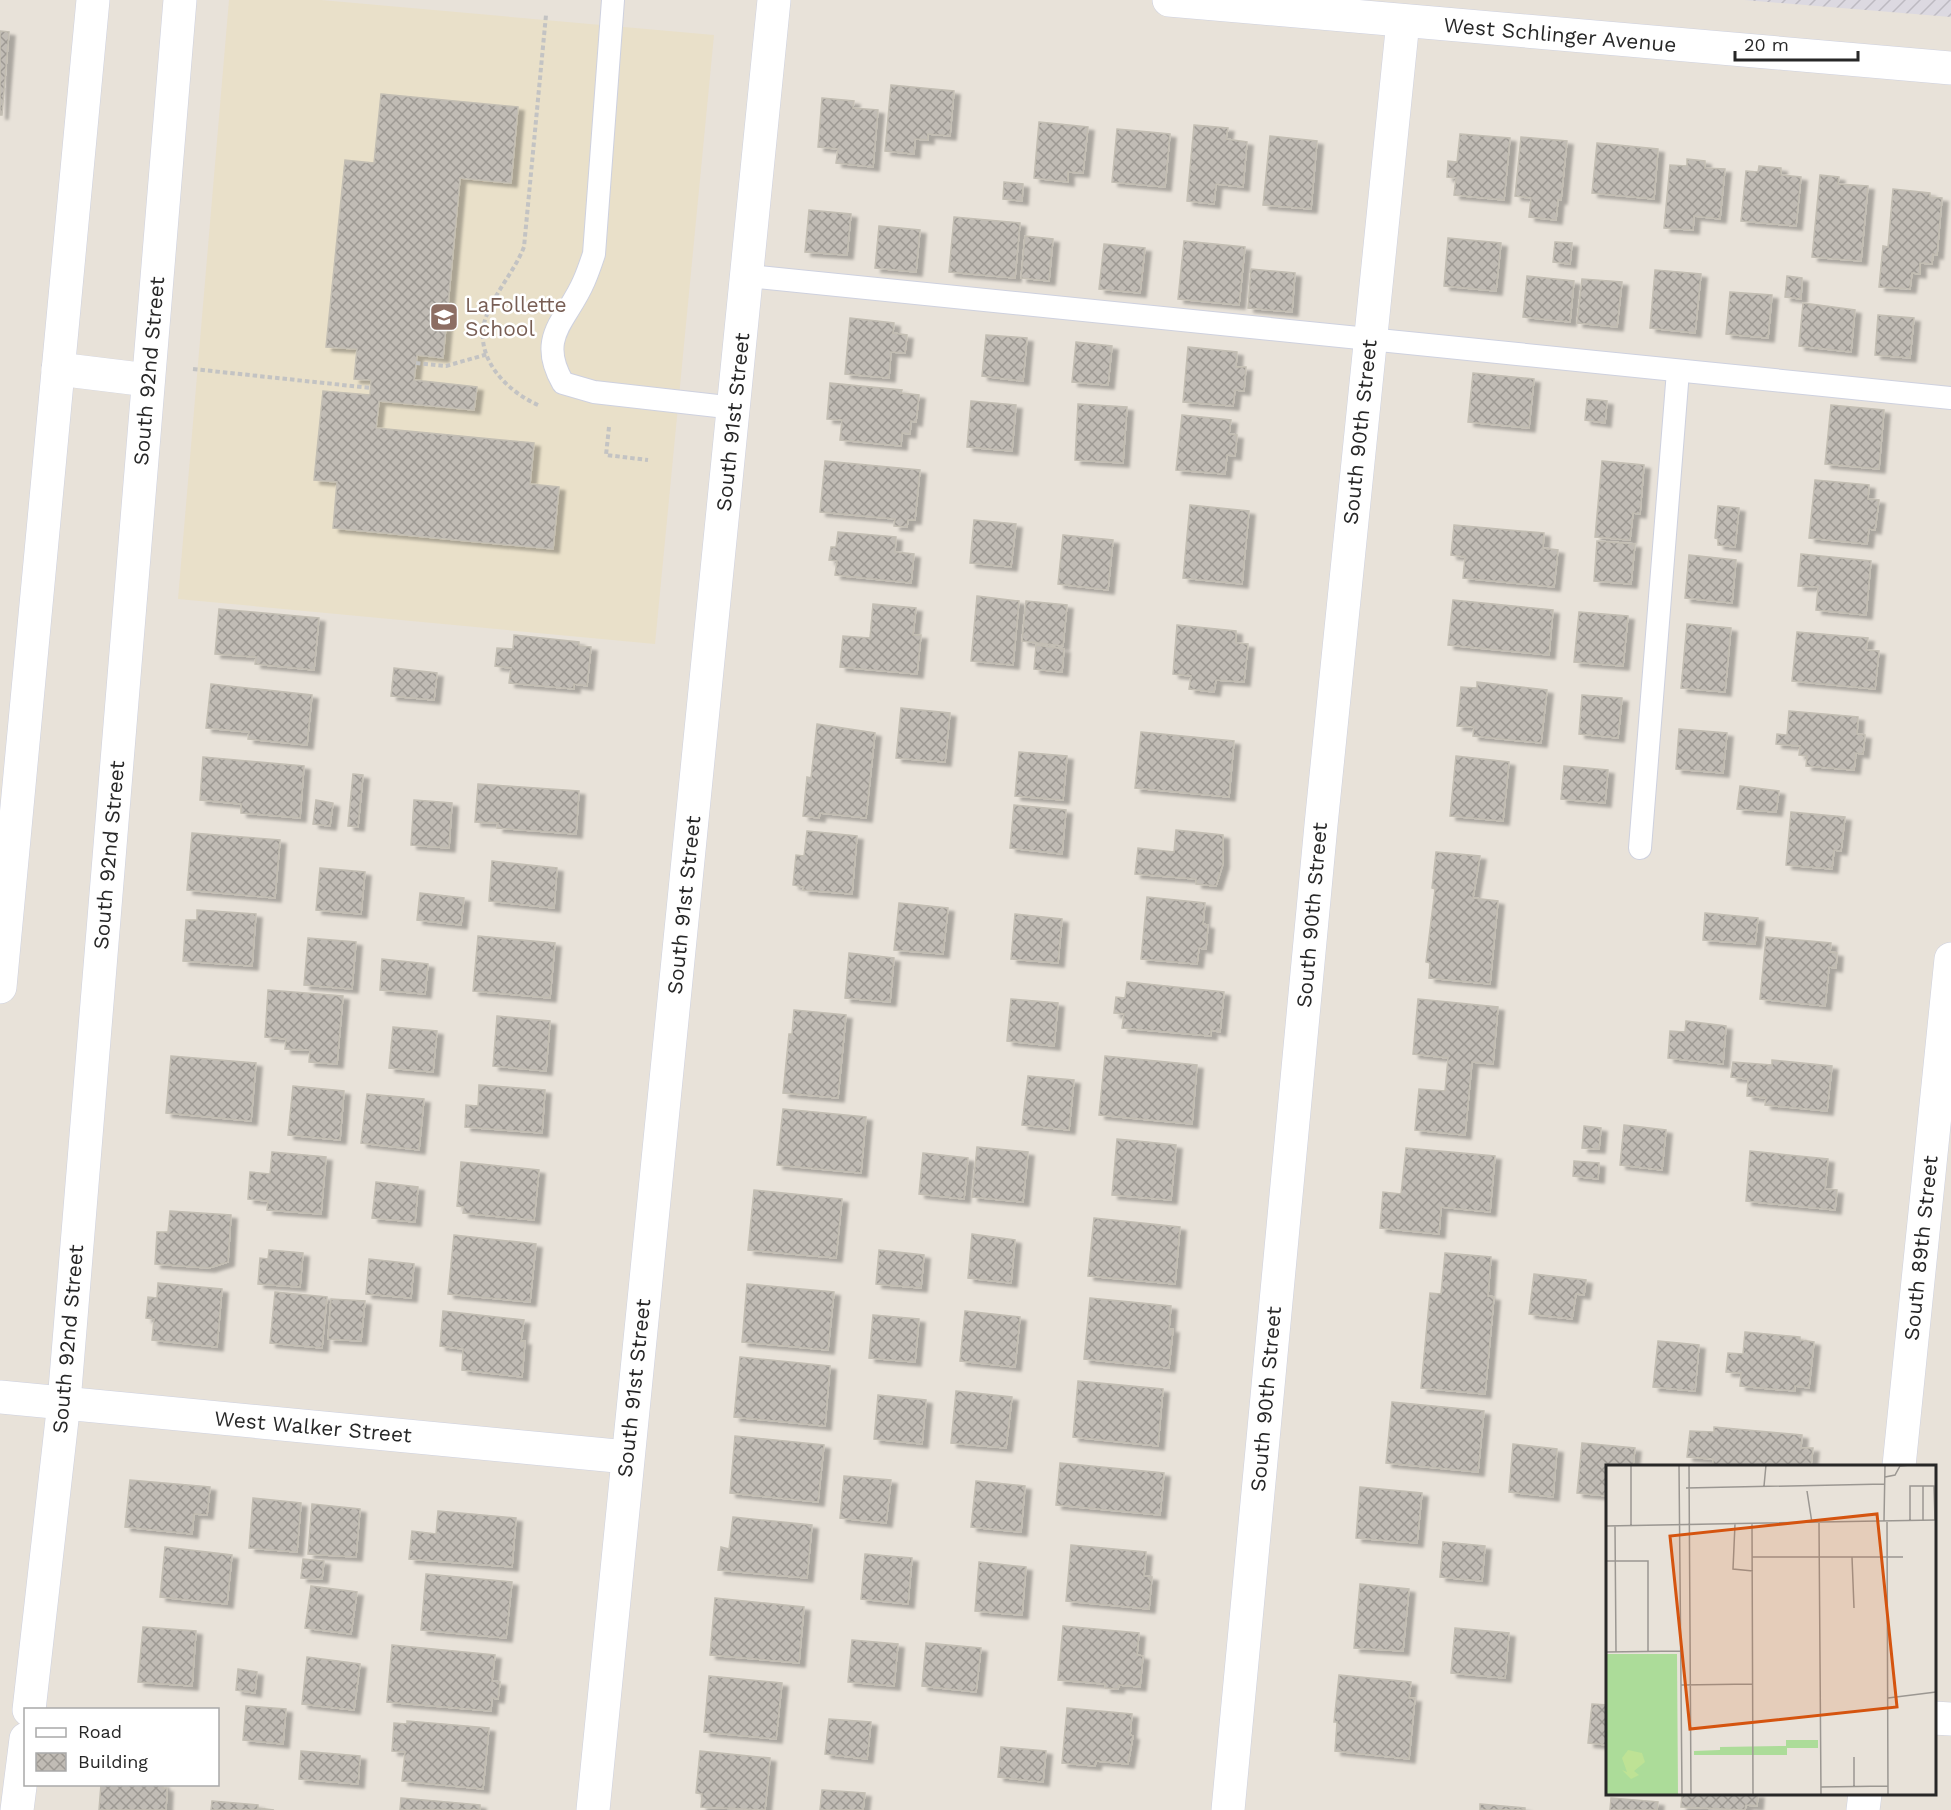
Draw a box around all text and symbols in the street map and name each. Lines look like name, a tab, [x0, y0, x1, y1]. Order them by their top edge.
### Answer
street label: West Schlinger Avenue	[1442, 12, 1678, 57]
scale bar	[1735, 24, 1858, 62]
text: 20 m	[1744, 34, 1789, 55]
street label: South 92nd Street	[128, 275, 169, 467]
place label: LaFollette School	[465, 292, 567, 341]
school or university icon: LaFollette School	[428, 301, 460, 333]
street label: South 91st Street	[711, 331, 754, 512]
street label: South 90th Street	[1337, 338, 1382, 526]
street label: South 92nd Street	[88, 759, 129, 951]
street label: South 91st Street	[662, 814, 705, 995]
street label: South 90th Street	[1291, 821, 1332, 1009]
street label: South 89th Street	[1898, 1154, 1943, 1342]
street label: South 92nd Street	[47, 1243, 88, 1435]
street label: South 91st Street	[612, 1297, 655, 1478]
street label: South 90th Street	[1245, 1305, 1286, 1493]
street label: West Walker Street	[213, 1405, 413, 1448]
inset map	[1606, 1465, 1936, 1795]
legend	[24, 1708, 219, 1786]
text: Road	[78, 1721, 122, 1742]
text: Building	[78, 1751, 148, 1772]

